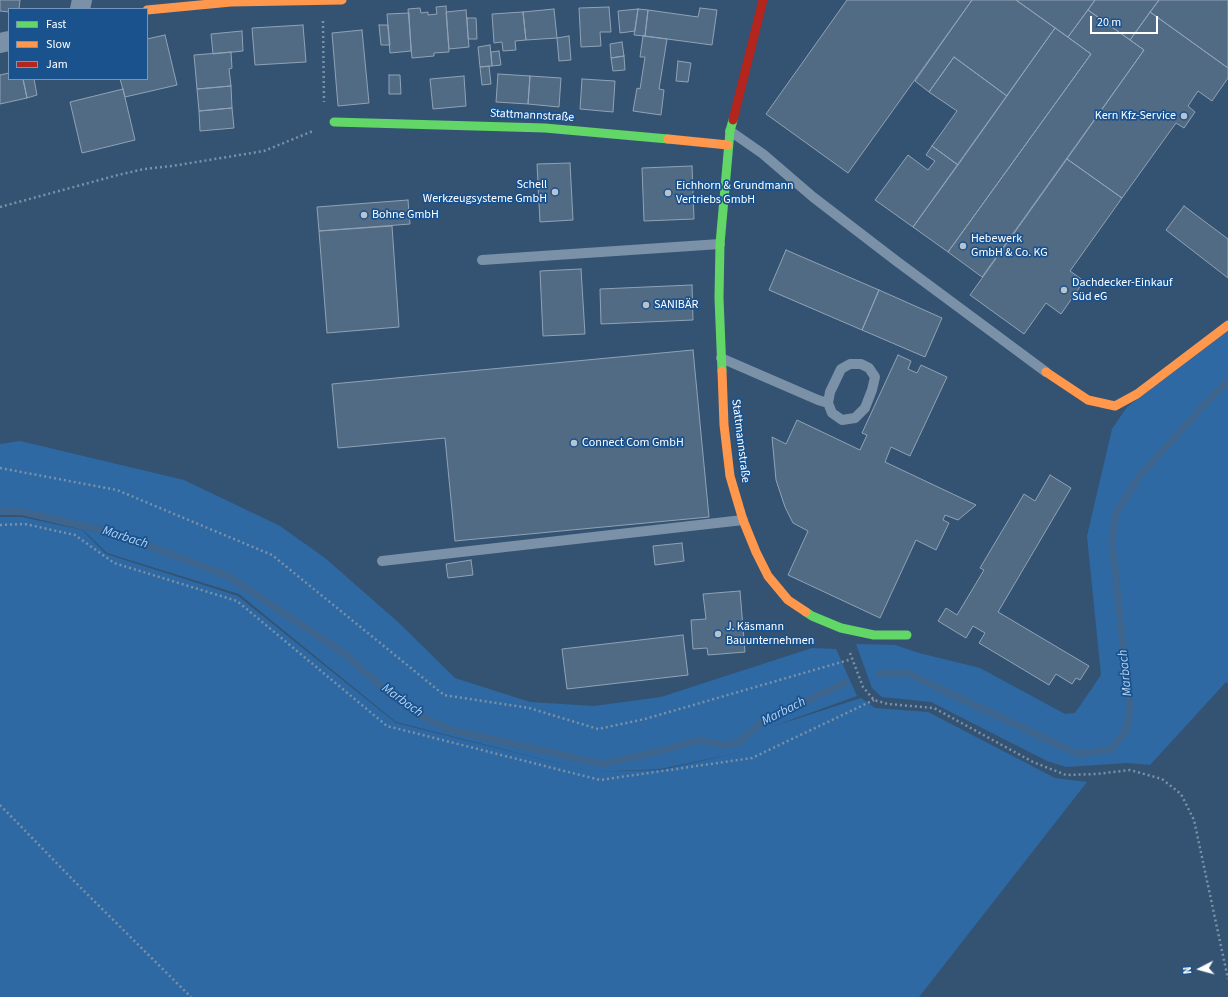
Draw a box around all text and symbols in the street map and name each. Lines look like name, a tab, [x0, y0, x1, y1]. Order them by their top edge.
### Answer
legend	[8, 8, 148, 80]
scale bar	[1092, 8, 1160, 34]
text: 20 m	[1097, 14, 1121, 31]
text: Fast	[46, 16, 66, 33]
text: Slow	[46, 36, 71, 53]
text: Jam	[46, 56, 68, 73]
street label: Stattmannstraße	[489, 107, 575, 125]
place label: Kern Kfz-Service	[1095, 109, 1176, 123]
marker: Kern Kfz-Service	[1179, 111, 1189, 121]
place label: Schell Werkzeugsysteme GmbH	[423, 178, 547, 206]
place label: Eichhorn & Grundmann Vertriebs GmbH	[676, 179, 794, 207]
marker: Schell Werkzeugsysteme GmbH	[550, 187, 560, 197]
marker: Eichhorn & Grundmann Vertriebs GmbH	[663, 188, 673, 198]
place label: Bohne GmbH	[372, 208, 439, 222]
marker: Bohne GmbH	[359, 210, 369, 220]
place label: Hebewerk GmbH & Co. KG	[971, 232, 1048, 260]
marker: Hebewerk GmbH & Co. KG	[958, 241, 968, 251]
place label: Dachdecker-Einkauf Süd eG	[1072, 276, 1173, 304]
marker: Dachdecker-Einkauf Süd eG	[1059, 285, 1069, 295]
place label: SANIBÄR	[654, 298, 698, 312]
marker: SANIBÄR	[641, 300, 651, 310]
street label: Stattmannstraße	[728, 398, 752, 484]
place label: Connect Com GmbH	[582, 436, 684, 450]
marker: Connect Com GmbH	[569, 438, 579, 448]
water label: Marbach	[100, 523, 150, 553]
place label: J. Käsmann Bauunternehmen	[726, 620, 814, 648]
marker: J. Käsmann Bauunternehmen	[713, 629, 723, 639]
water label: Marbach	[1116, 649, 1136, 697]
water label: Marbach	[378, 681, 426, 721]
water label: Marbach	[760, 694, 808, 730]
north arrow	[1180, 949, 1220, 989]
text: N	[1180, 966, 1195, 975]

